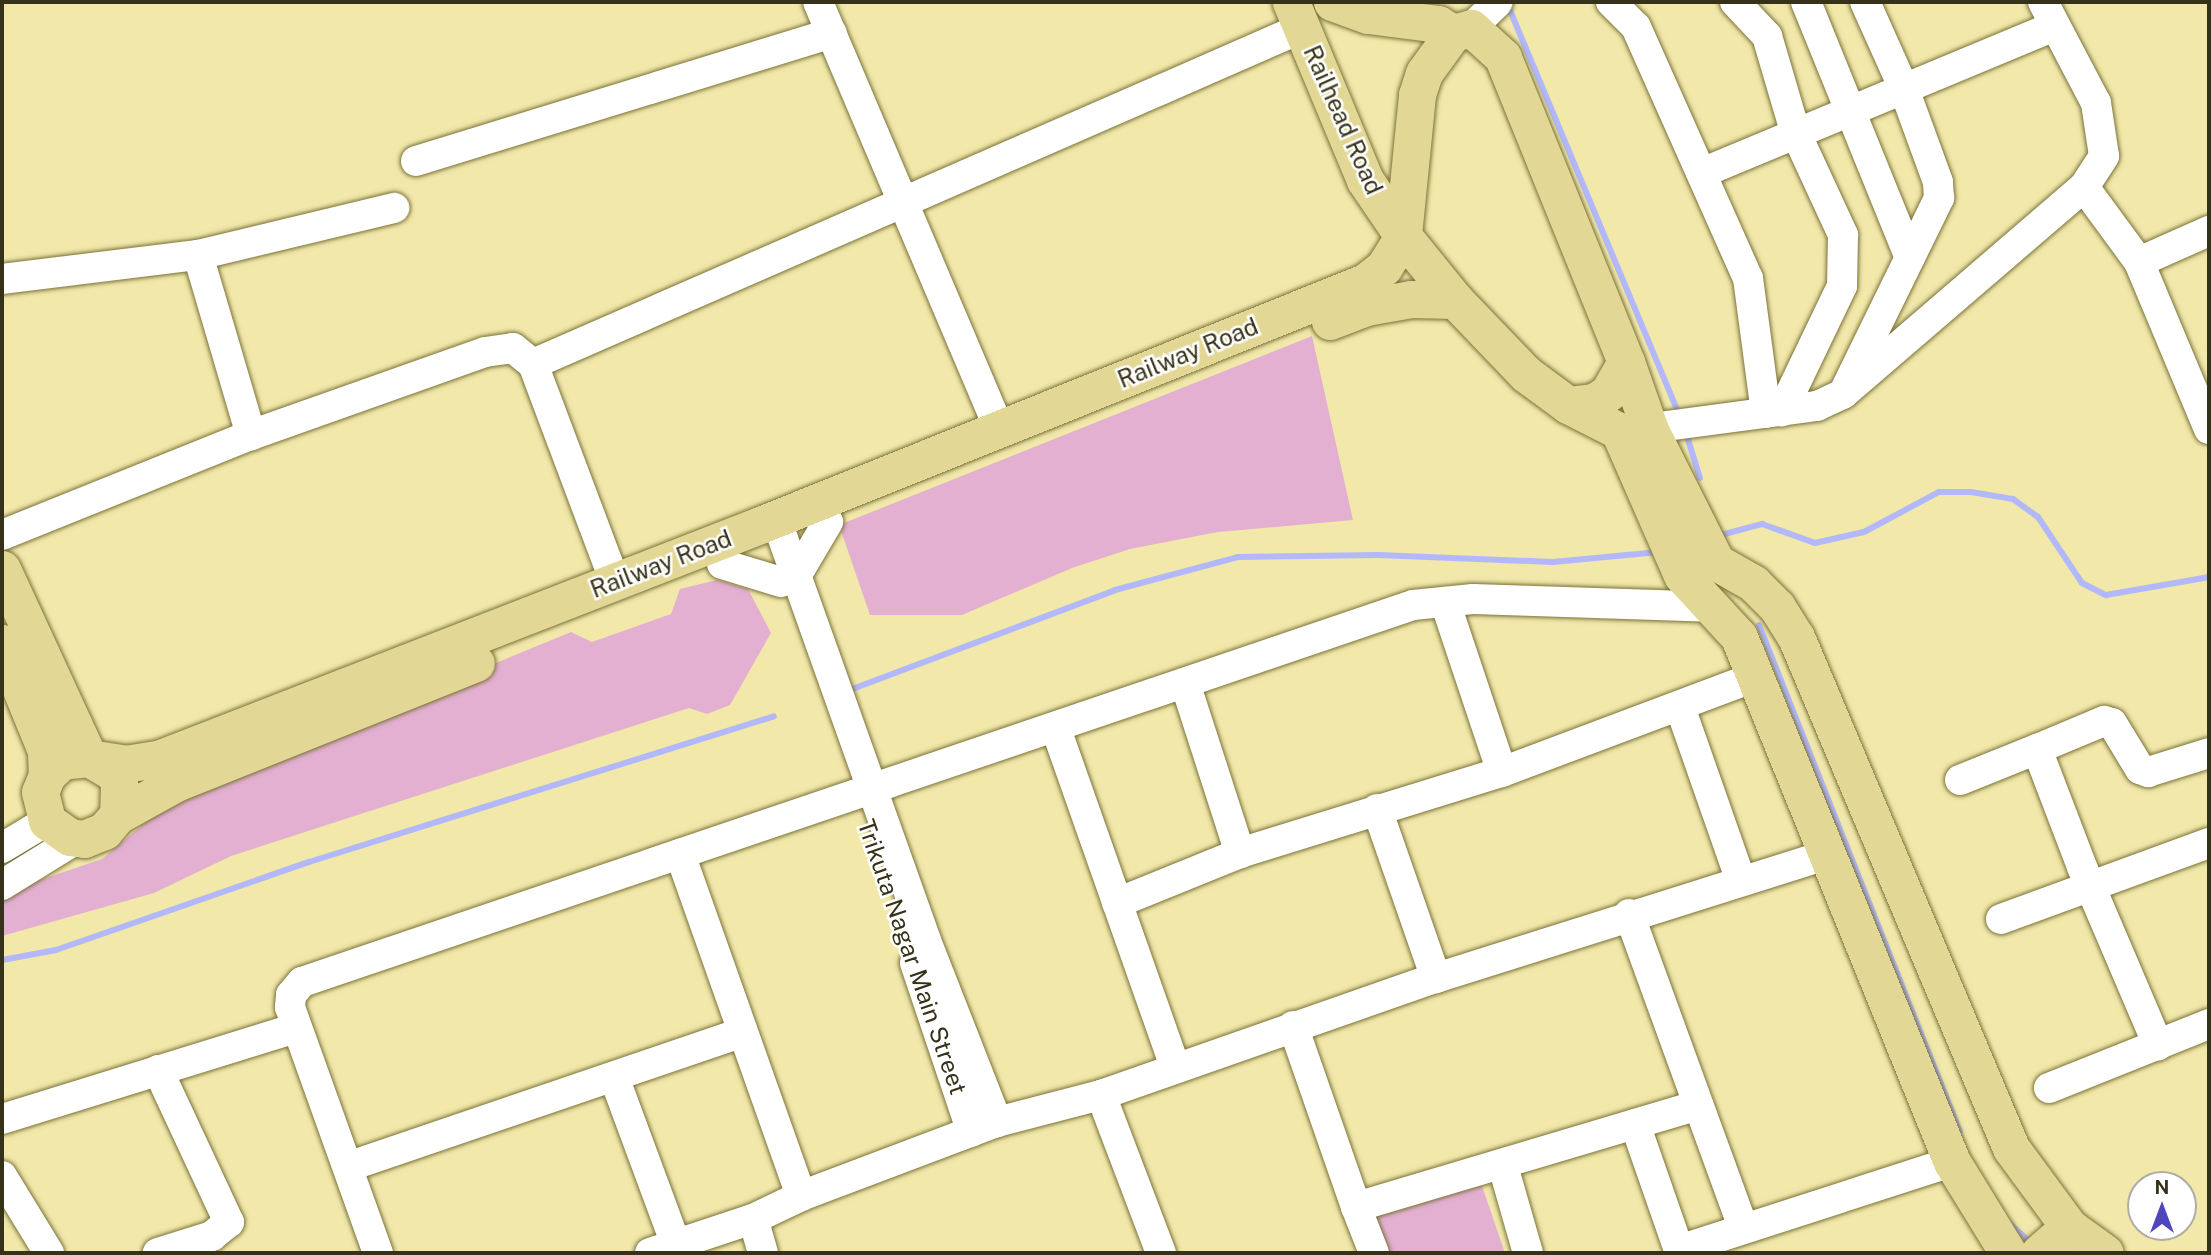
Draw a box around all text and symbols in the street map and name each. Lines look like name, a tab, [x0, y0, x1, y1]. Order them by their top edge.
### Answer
street label: Railhead Road	[1297, 41, 1389, 199]
street label: Railway Road	[1114, 312, 1262, 394]
street label: Railway Road	[586, 524, 736, 604]
street label: Trikuta Nagar Main Street	[851, 816, 973, 1098]
north arrow	[2127, 1171, 2197, 1241]
text: N	[2155, 1176, 2169, 1198]

